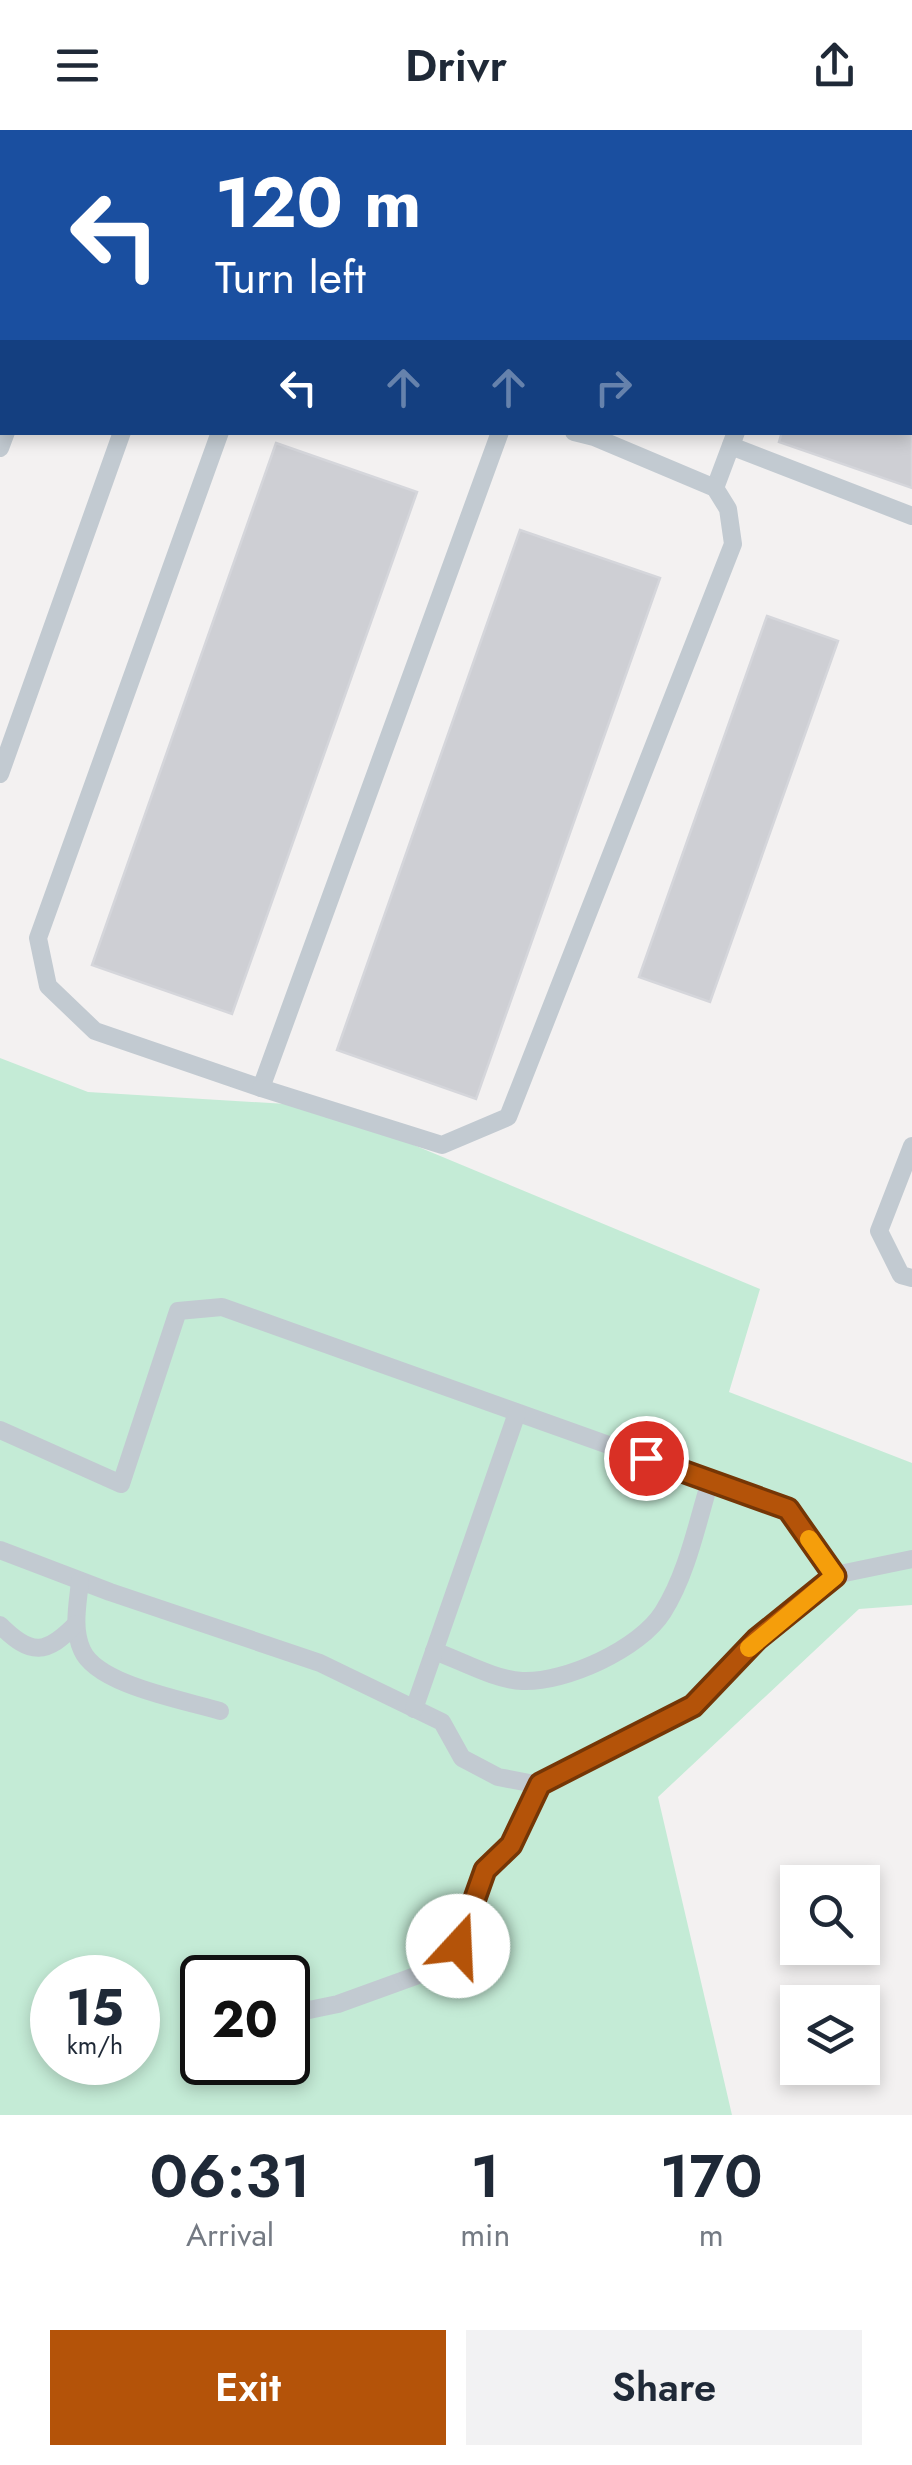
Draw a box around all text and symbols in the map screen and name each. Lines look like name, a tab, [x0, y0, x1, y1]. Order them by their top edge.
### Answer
text: Drivr	[405, 33, 507, 98]
icon: menu	[50, 38, 105, 93]
icon: share	[807, 38, 862, 93]
text: 120 m	[215, 152, 421, 253]
icon: left	[50, 170, 180, 300]
text: Turn left	[215, 245, 366, 310]
icon: left	[271, 360, 326, 415]
icon: ahead	[376, 360, 431, 415]
icon: ahead	[481, 360, 536, 415]
icon: right	[586, 360, 641, 415]
pin	[604, 1416, 689, 1501]
icon: arrive	[619, 1431, 674, 1486]
map controls	[780, 1865, 880, 2085]
button: search	[780, 1865, 880, 1965]
position arrow	[406, 1894, 510, 1998]
speed limit sign: 20	[180, 1955, 310, 2085]
text: 15	[66, 1971, 124, 2044]
button: layers	[780, 1985, 880, 2085]
text: km/h	[67, 2027, 123, 2063]
text: 06:31	[149, 2133, 311, 2220]
text: 1	[470, 2133, 500, 2220]
text: 170	[660, 2133, 763, 2220]
text: Arrival	[186, 2212, 274, 2258]
text: min	[460, 2212, 510, 2258]
text: m	[699, 2212, 724, 2258]
button: Exit	[50, 2330, 446, 2445]
button: Share	[466, 2330, 862, 2445]

